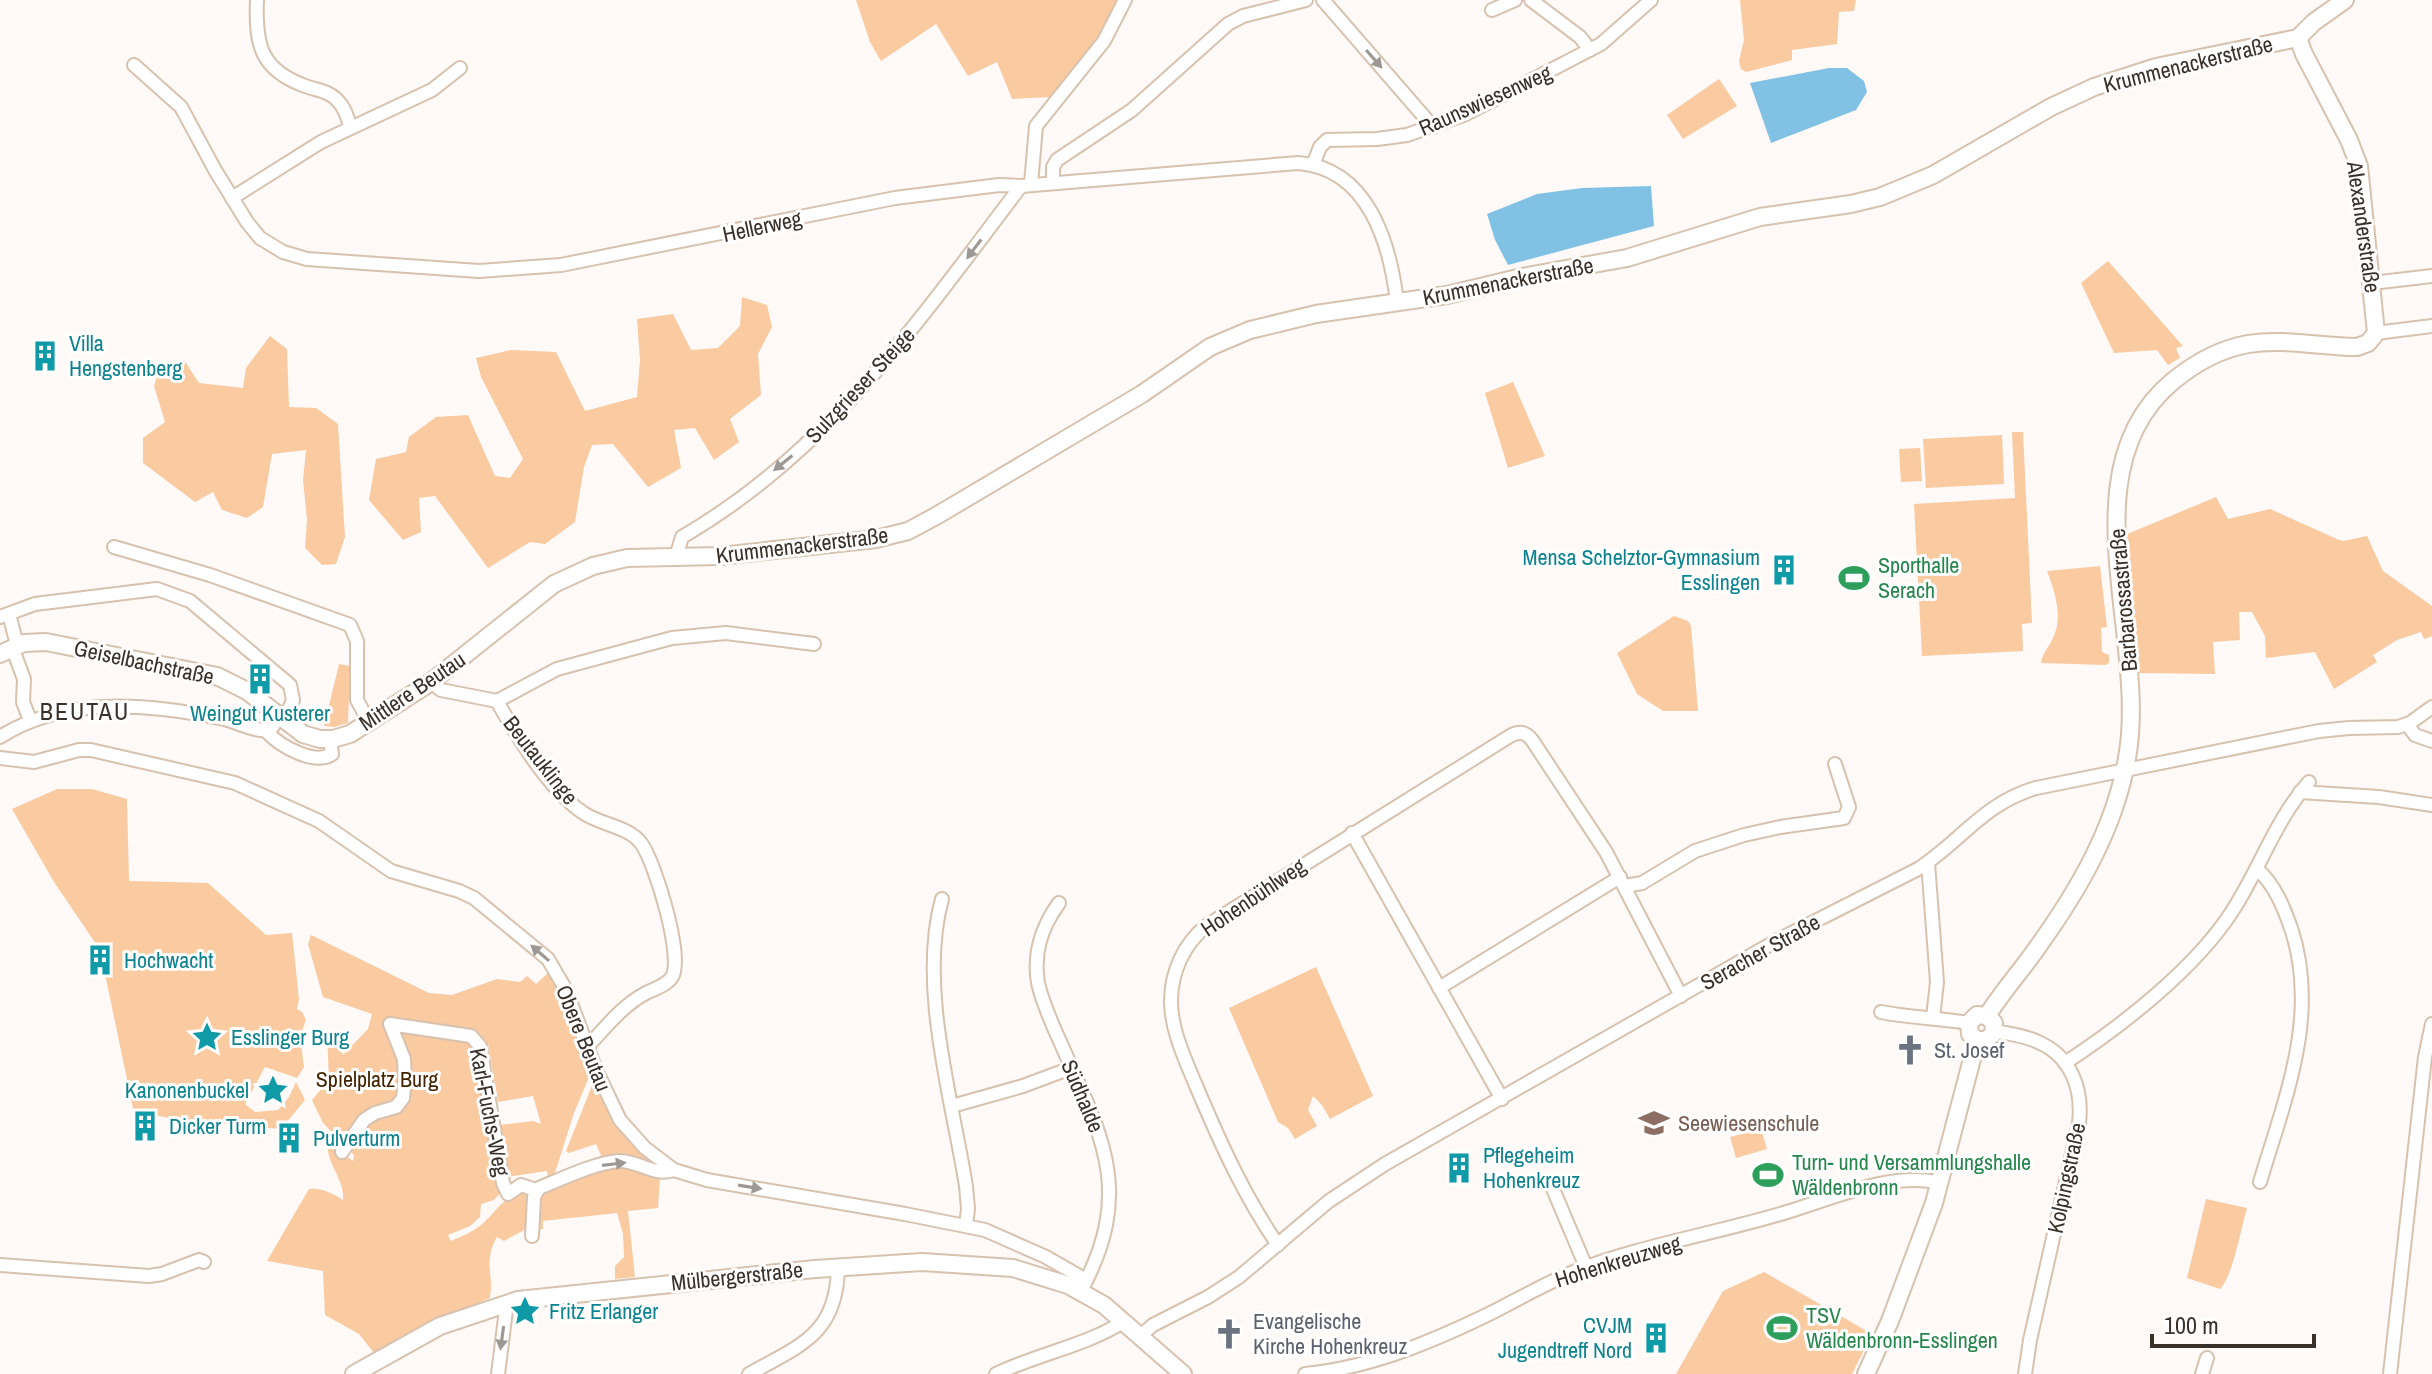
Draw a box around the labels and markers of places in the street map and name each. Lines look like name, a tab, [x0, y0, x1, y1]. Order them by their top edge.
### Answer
place label: Villa Hengstenberg	[69, 328, 182, 383]
building icon: Villa Hengstenberg	[28, 339, 62, 373]
place label: Mensa Schelztor-Gymnasium Esslingen	[1522, 542, 1760, 597]
place label: Sporthalle Serach	[1878, 550, 1959, 605]
building icon: Mensa Schelztor-Gymnasium Esslingen	[1767, 553, 1801, 587]
sports icon: Sporthalle Serach	[1837, 561, 1871, 595]
building icon: Weingut Kusterer	[243, 662, 277, 696]
place label: Weingut Kusterer	[190, 698, 330, 728]
building icon: Hochwacht	[83, 943, 117, 977]
place label: Hochwacht	[124, 945, 213, 975]
place icon: Esslinger Burg	[190, 1020, 224, 1054]
place label: Esslinger Burg	[231, 1022, 349, 1052]
church icon: St. Josef	[1893, 1033, 1927, 1067]
place label: St. Josef	[1934, 1035, 2005, 1065]
place icon: Kanonenbuckel	[256, 1073, 290, 1107]
place label: Kanonenbuckel	[125, 1075, 249, 1105]
school or university icon: Seewiesenschule	[1637, 1106, 1671, 1140]
place label: Seewiesenschule	[1678, 1108, 1819, 1138]
building icon: Dicker Turm	[128, 1109, 162, 1143]
place label: Dicker Turm	[169, 1111, 266, 1141]
building icon: Pulverturm	[272, 1121, 306, 1155]
place label: Pulverturm	[313, 1123, 400, 1153]
place label: Pflegeheim Hohenkreuz	[1483, 1140, 1580, 1195]
place label: Turn- und Versammlungshalle Wäldenbronn	[1792, 1147, 2031, 1202]
building icon: Pflegeheim Hohenkreuz	[1442, 1151, 1476, 1185]
sports icon: Turn- und Versammlungshalle Wäldenbronn	[1751, 1158, 1785, 1192]
place icon: Fritz Erlanger	[508, 1294, 542, 1328]
place label: Fritz Erlanger	[549, 1296, 658, 1326]
place label: TSV Wäldenbronn-Esslingen	[1806, 1300, 1998, 1355]
place label: Evangelische Kirche Hohenkreuz	[1253, 1306, 1407, 1361]
place label: CVJM Jugendtreff Nord	[1498, 1310, 1632, 1365]
sports icon: TSV Wäldenbronn-Esslingen	[1765, 1311, 1799, 1345]
church icon: Evangelische Kirche Hohenkreuz	[1212, 1317, 1246, 1351]
building icon: CVJM Jugendtreff Nord	[1639, 1321, 1673, 1355]

